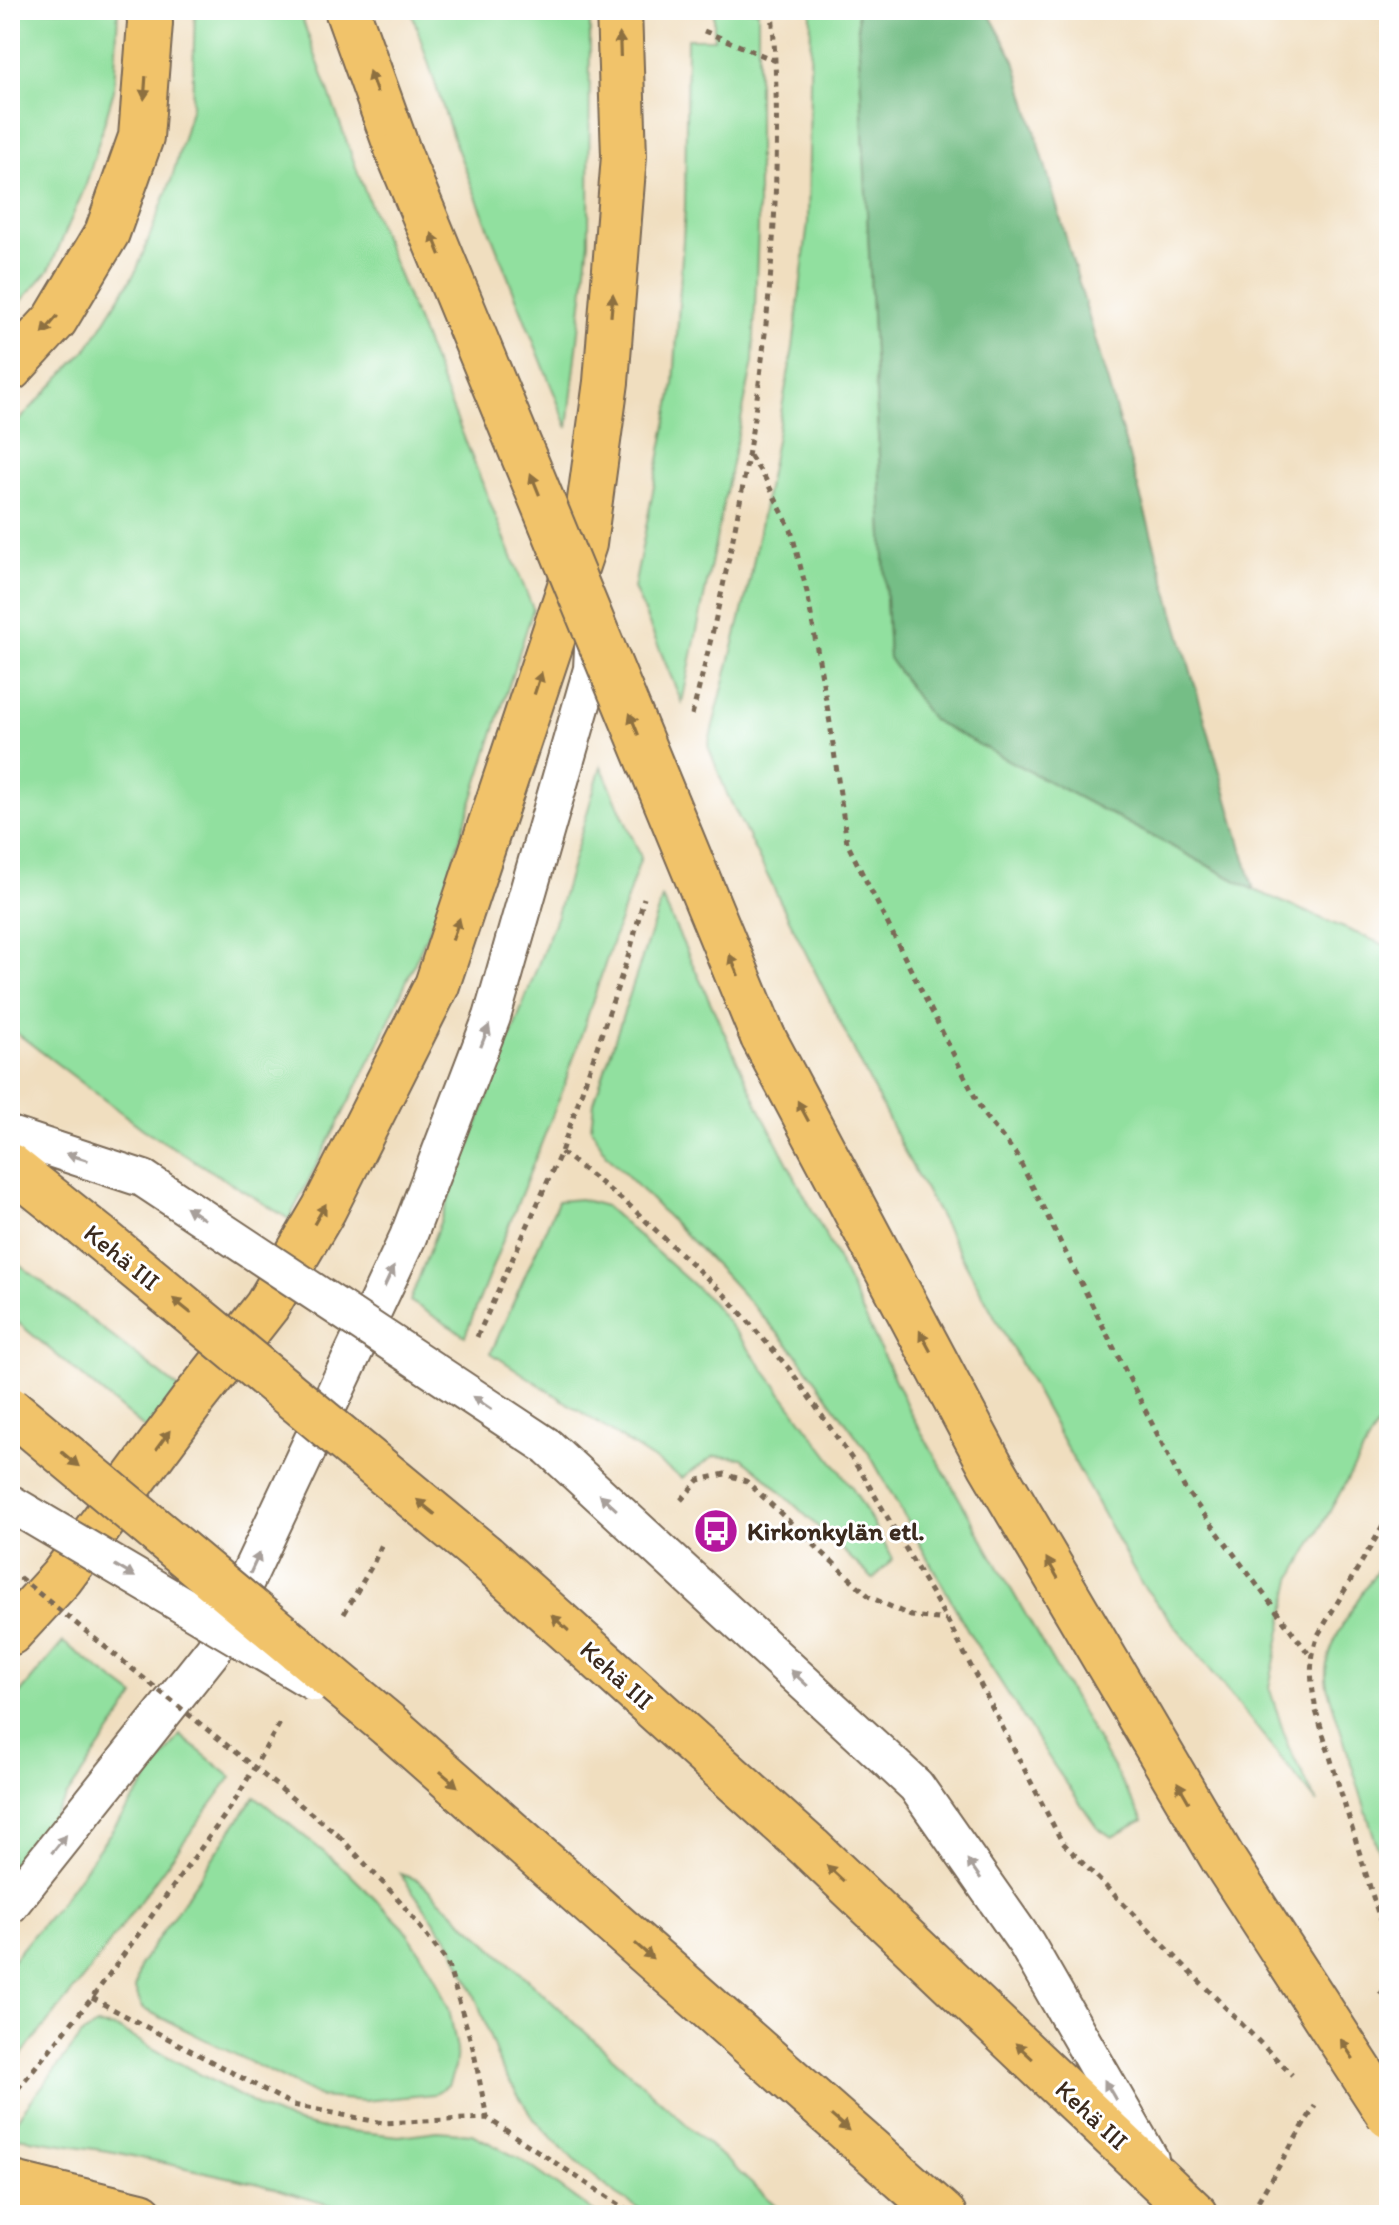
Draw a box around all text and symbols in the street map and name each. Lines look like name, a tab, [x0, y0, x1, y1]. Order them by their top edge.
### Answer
one-way arrow	[614, 32, 627, 57]
one-way arrow	[366, 70, 379, 94]
one-way arrow	[138, 76, 151, 101]
one-way arrow	[429, 232, 442, 256]
one-way arrow	[606, 292, 619, 317]
one-way arrow	[42, 315, 59, 335]
one-way arrow	[528, 472, 541, 496]
one-way arrow	[533, 670, 545, 694]
one-way arrow	[628, 712, 641, 736]
one-way arrow	[450, 917, 463, 941]
one-way arrow	[727, 953, 740, 977]
one-way arrow	[479, 1024, 492, 1048]
one-way arrow	[796, 1100, 810, 1122]
one-way arrow	[65, 1150, 89, 1163]
one-way arrow	[313, 1203, 327, 1225]
one-way arrow	[185, 1206, 206, 1221]
street label: Kehä III	[78, 1217, 166, 1297]
one-way arrow	[382, 1266, 396, 1289]
one-way arrow	[172, 1298, 192, 1315]
one-way arrow	[918, 1329, 932, 1352]
one-way arrow	[472, 1396, 493, 1411]
one-way arrow	[155, 1430, 170, 1451]
one-way arrow	[60, 1450, 80, 1467]
one-way arrow	[598, 1493, 617, 1511]
one-way arrow	[416, 1499, 436, 1516]
bus stop icon: Kirkonkylän etl.	[692, 1507, 740, 1555]
place label: Kirkonkylän etl.	[747, 1515, 925, 1547]
one-way arrow	[248, 1552, 262, 1575]
one-way arrow	[1045, 1557, 1059, 1579]
one-way arrow	[114, 1564, 136, 1578]
one-way arrow	[550, 1615, 570, 1632]
street label: Kehä III	[573, 1634, 661, 1716]
one-way arrow	[789, 1670, 808, 1688]
one-way arrow	[439, 1770, 459, 1787]
one-way arrow	[1176, 1781, 1190, 1803]
one-way arrow	[50, 1834, 66, 1854]
one-way arrow	[967, 1858, 982, 1879]
one-way arrow	[826, 1864, 845, 1882]
one-way arrow	[634, 1942, 654, 1959]
one-way arrow	[1339, 2039, 1354, 2060]
one-way arrow	[1015, 2043, 1034, 2061]
street label: Kehä III	[1049, 2073, 1135, 2157]
one-way arrow	[1103, 2079, 1117, 2101]
one-way arrow	[829, 2114, 849, 2131]

